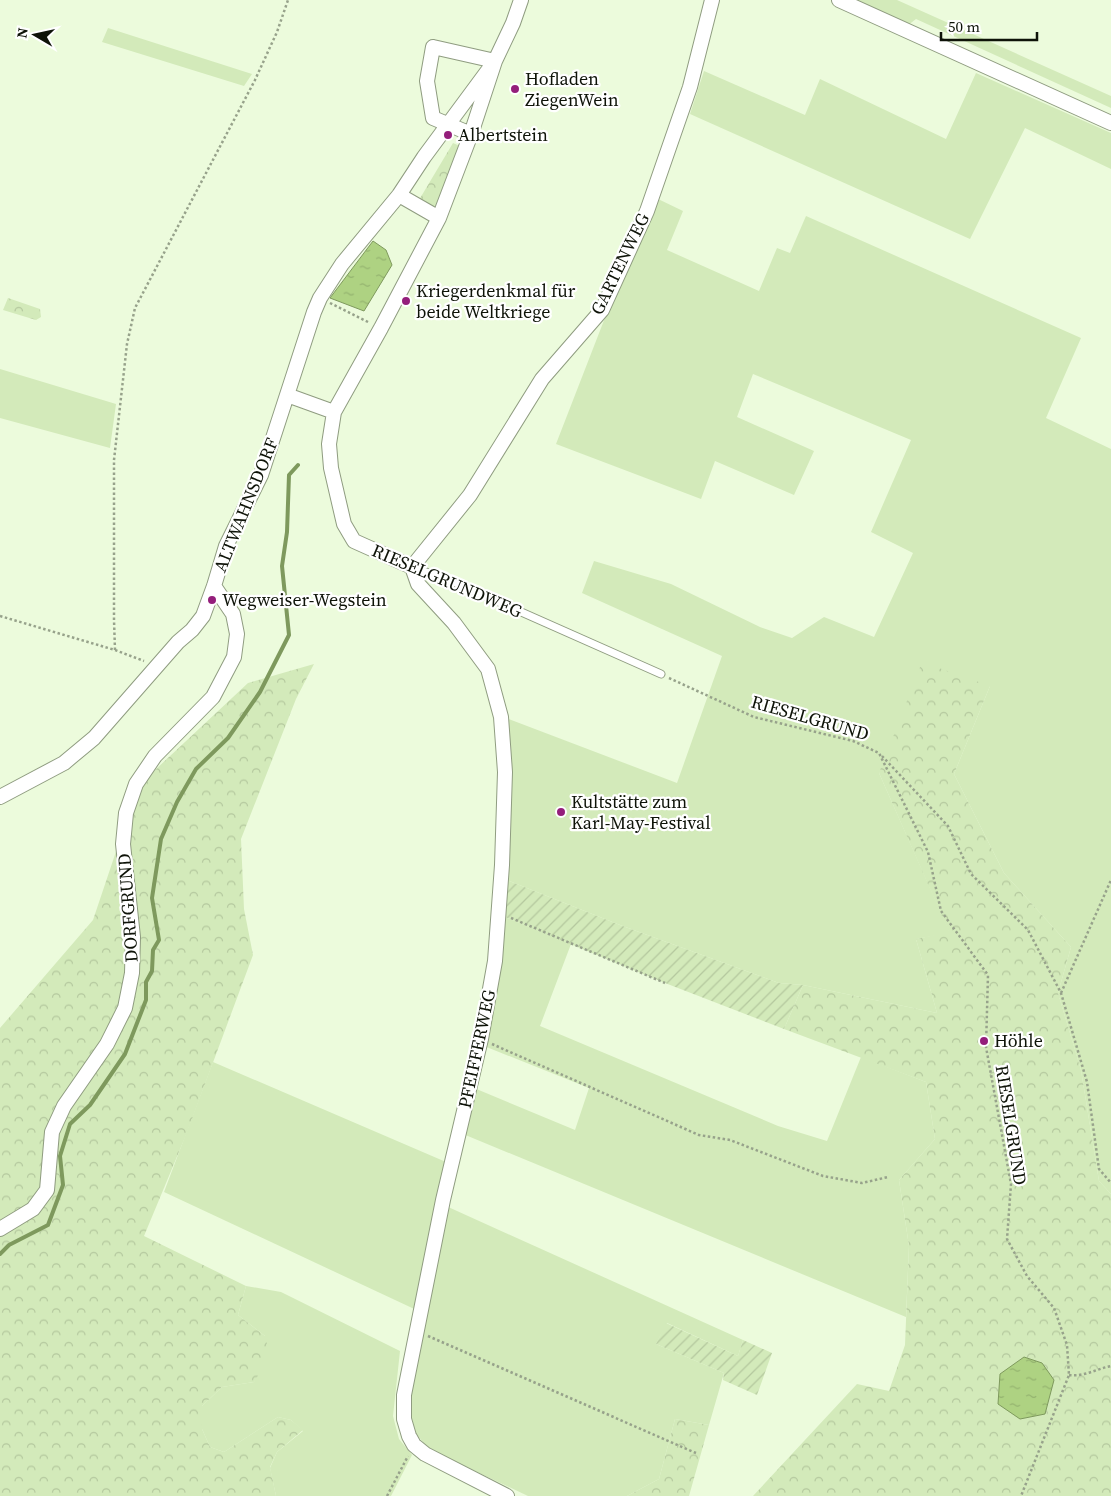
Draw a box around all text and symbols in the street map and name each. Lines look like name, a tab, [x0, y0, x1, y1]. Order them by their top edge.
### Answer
north arrow	[10, 10, 60, 60]
scale bar	[941, 10, 1037, 42]
text: 50 m	[948, 16, 980, 37]
text: N	[11, 26, 33, 40]
place label: Hofladen ZiegenWein	[525, 66, 619, 112]
marker: Hofladen ZiegenWein	[509, 83, 521, 95]
place label: Albertstein	[458, 122, 548, 147]
marker: Albertstein	[442, 129, 454, 141]
street label: GARTENWEG	[584, 209, 655, 319]
place label: Kriegerdenkmal für beide Weltkriege	[416, 278, 576, 324]
marker: Kriegerdenkmal für beide Weltkriege	[400, 295, 412, 307]
street label: ALTWAHNSDORF	[207, 434, 284, 576]
street label: RIESELGRUNDWEG	[368, 538, 526, 624]
place label: Wegweiser-Wegstein	[222, 587, 387, 612]
marker: Wegweiser-Wegstein	[206, 594, 218, 606]
street label: RIESELGRUND	[748, 689, 872, 746]
place label: Kultstätte zum Karl-May-Festival	[571, 789, 711, 835]
marker: Kultstätte zum Karl-May-Festival	[555, 806, 567, 818]
street label: DORFGRUND	[111, 853, 144, 963]
street label: PFEIFFERWEG	[452, 987, 501, 1111]
place label: Höhle	[994, 1028, 1043, 1053]
marker: Höhle	[978, 1035, 990, 1047]
street label: RIESELGRUND	[990, 1063, 1033, 1187]

